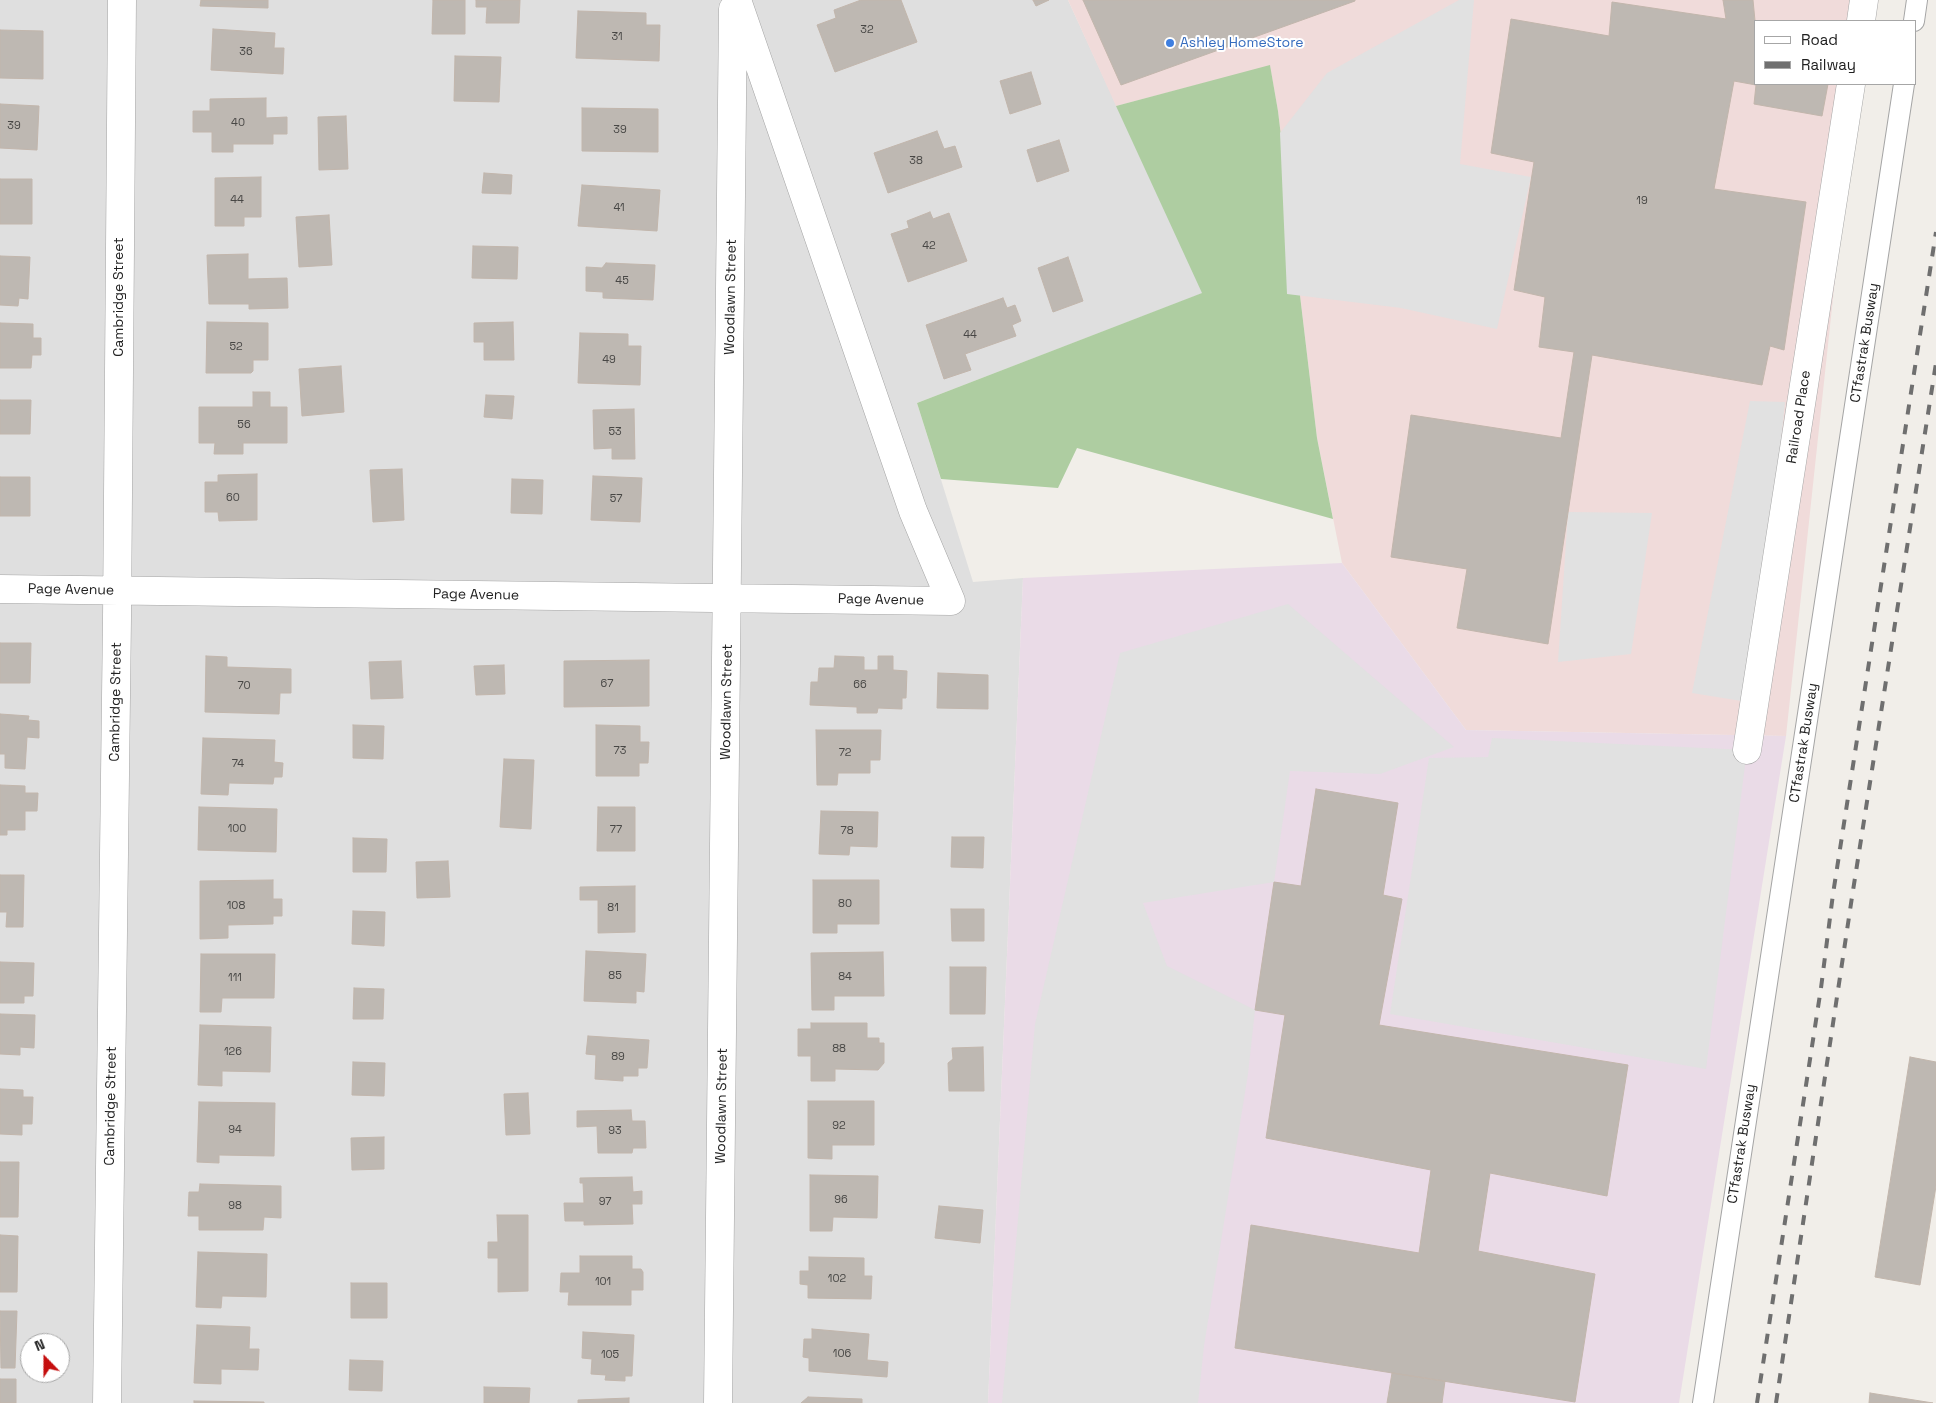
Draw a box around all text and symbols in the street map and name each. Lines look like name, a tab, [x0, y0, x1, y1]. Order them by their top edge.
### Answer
legend	[1754, 20, 1916, 85]
house number: 32	[860, 23, 874, 37]
house number: 31	[611, 30, 623, 44]
text: Road	[1801, 30, 1838, 49]
place label: Ashley HomeStore	[1180, 35, 1304, 51]
marker: Ashley HomeStore	[1164, 37, 1176, 49]
house number: 36	[239, 45, 253, 59]
text: Railway	[1801, 55, 1856, 74]
house number: 40	[231, 116, 245, 130]
house number: 39	[7, 119, 21, 133]
house number: 39	[613, 123, 627, 137]
house number: 38	[909, 154, 923, 168]
house number: 44	[230, 193, 244, 207]
house number: 19	[1636, 194, 1648, 208]
house number: 41	[613, 201, 625, 215]
street label: Cambridge Street	[111, 237, 127, 357]
street label: Woodlawn Street	[722, 239, 740, 355]
house number: 42	[922, 239, 936, 253]
house number: 45	[615, 274, 629, 288]
street label: CTfastrak Busway	[1847, 282, 1883, 404]
house number: 44	[963, 328, 977, 342]
house number: 52	[229, 340, 243, 354]
house number: 49	[602, 353, 616, 367]
street label: Railroad Place	[1783, 369, 1815, 465]
house number: 56	[237, 418, 251, 432]
house number: 53	[608, 425, 622, 439]
house number: 60	[226, 491, 240, 505]
house number: 57	[610, 492, 622, 506]
street label: Page Avenue	[28, 581, 114, 599]
street label: Page Avenue	[433, 586, 519, 604]
street label: Page Avenue	[838, 591, 924, 609]
street label: Cambridge Street	[107, 642, 125, 762]
street label: Woodlawn Street	[718, 644, 736, 760]
house number: 67	[601, 677, 613, 691]
house number: 66	[853, 678, 867, 692]
house number: 70	[237, 679, 251, 693]
street label: CTfastrak Busway	[1786, 682, 1822, 804]
house number: 73	[614, 744, 626, 758]
house number: 72	[839, 746, 851, 760]
house number: 74	[232, 757, 244, 771]
house number: 100	[228, 822, 246, 836]
house number: 77	[610, 823, 622, 837]
house number: 78	[840, 824, 854, 838]
house number: 80	[838, 897, 852, 911]
house number: 108	[227, 899, 245, 913]
house number: 81	[607, 901, 619, 915]
house number: 85	[608, 969, 622, 983]
house number: 84	[838, 970, 852, 984]
house number: 111	[228, 971, 242, 985]
house number: 88	[832, 1042, 846, 1056]
house number: 126	[224, 1045, 242, 1059]
street label: Cambridge Street	[102, 1046, 120, 1166]
street label: Woodlawn Street	[713, 1048, 731, 1164]
house number: 89	[611, 1050, 625, 1064]
street label: CTfastrak Busway	[1724, 1083, 1760, 1205]
house number: 92	[832, 1119, 846, 1133]
house number: 94	[228, 1123, 242, 1137]
house number: 93	[608, 1124, 622, 1138]
house number: 96	[834, 1193, 848, 1207]
house number: 97	[599, 1195, 611, 1209]
house number: 98	[228, 1199, 242, 1213]
house number: 102	[828, 1272, 846, 1286]
house number: 101	[595, 1275, 611, 1289]
north arrow	[20, 1333, 70, 1383]
text: N	[32, 1335, 47, 1355]
house number: 106	[833, 1347, 851, 1361]
house number: 105	[601, 1348, 619, 1362]

